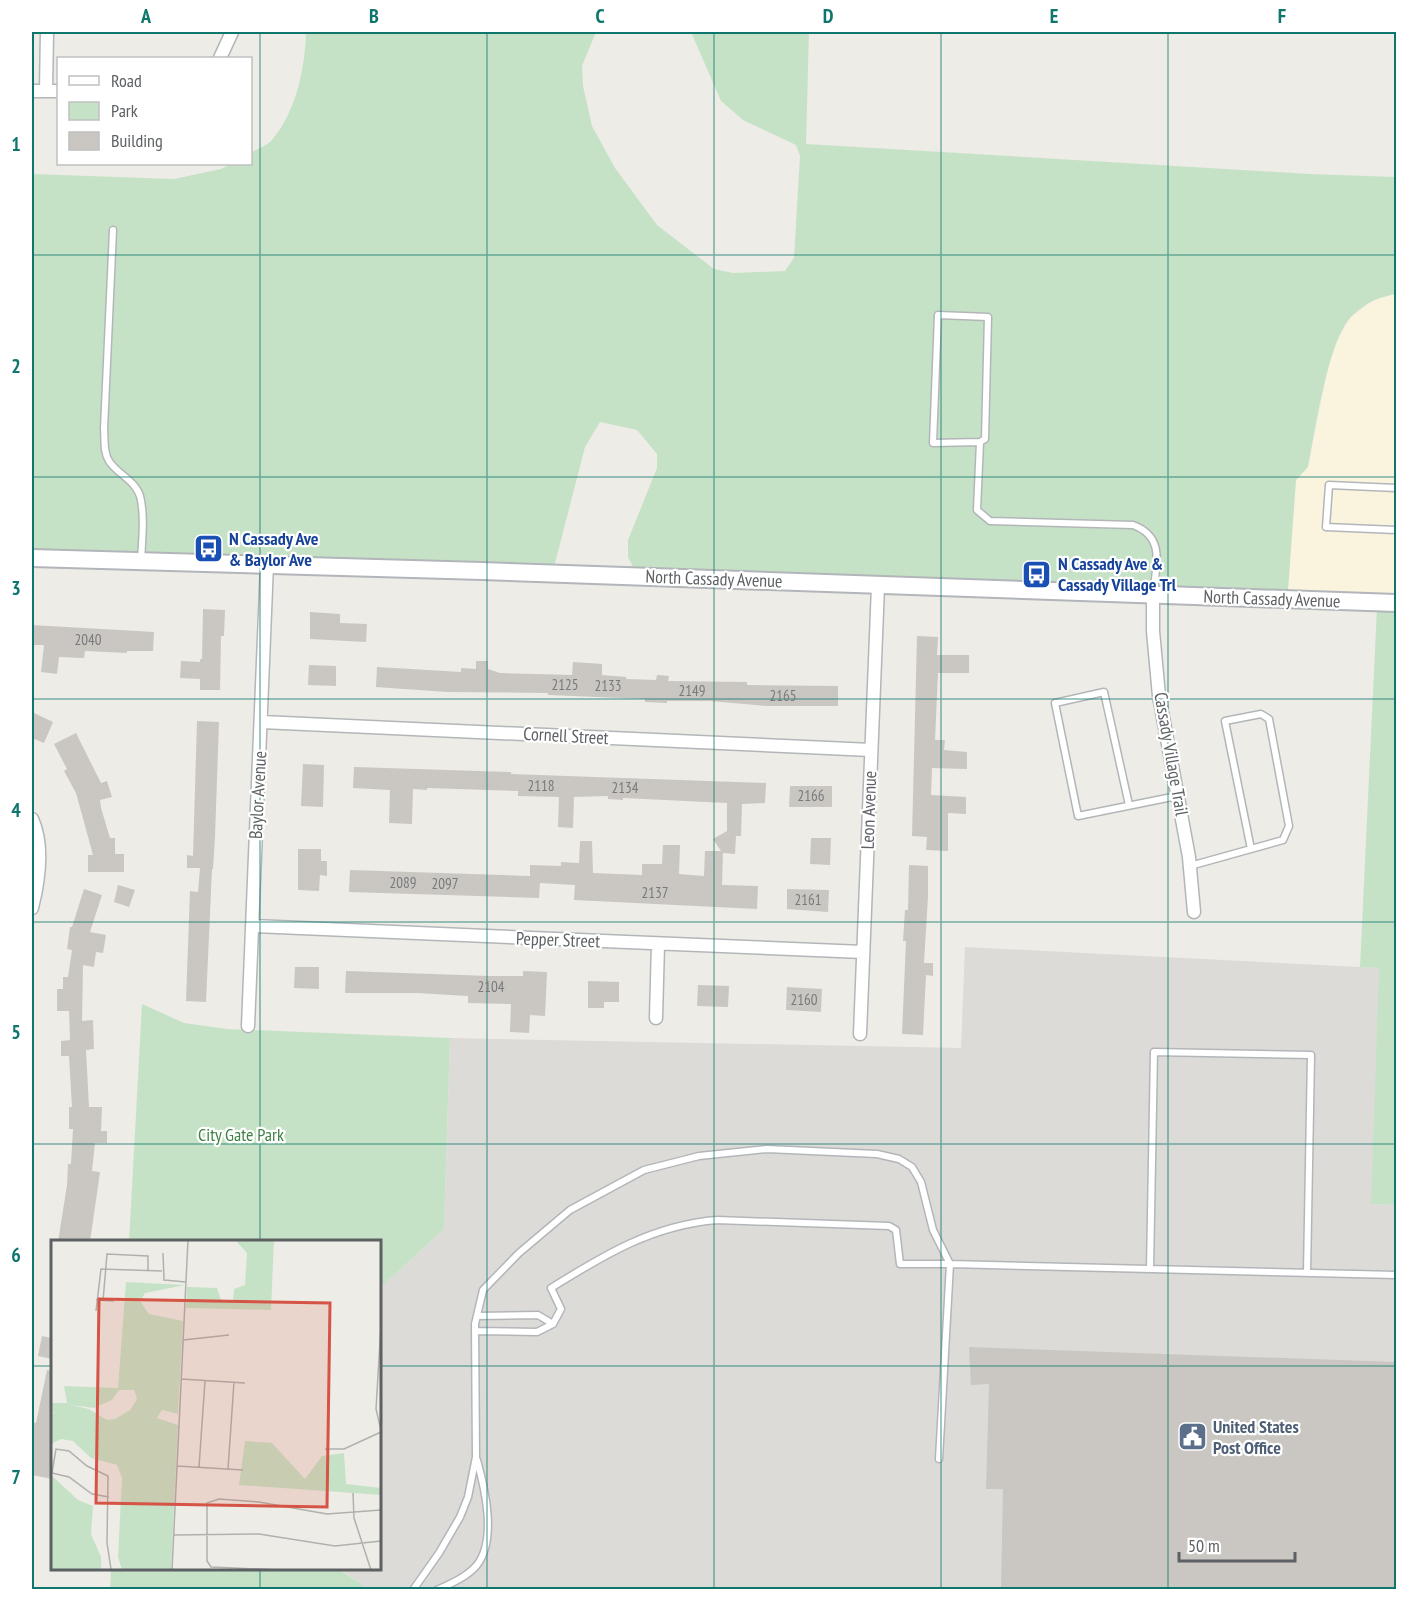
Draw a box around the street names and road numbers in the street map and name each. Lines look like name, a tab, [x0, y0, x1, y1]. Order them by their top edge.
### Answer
street label: North Cassady Avenue	[645, 565, 783, 592]
street label: North Cassady Avenue	[1203, 585, 1341, 612]
street label: Cassady Village Trail	[1149, 690, 1194, 818]
street label: Cornell Street	[523, 722, 609, 749]
street label: Baylor Avenue	[244, 750, 271, 840]
street label: Leon Avenue	[856, 770, 881, 850]
street label: Pepper Street	[516, 927, 601, 952]

